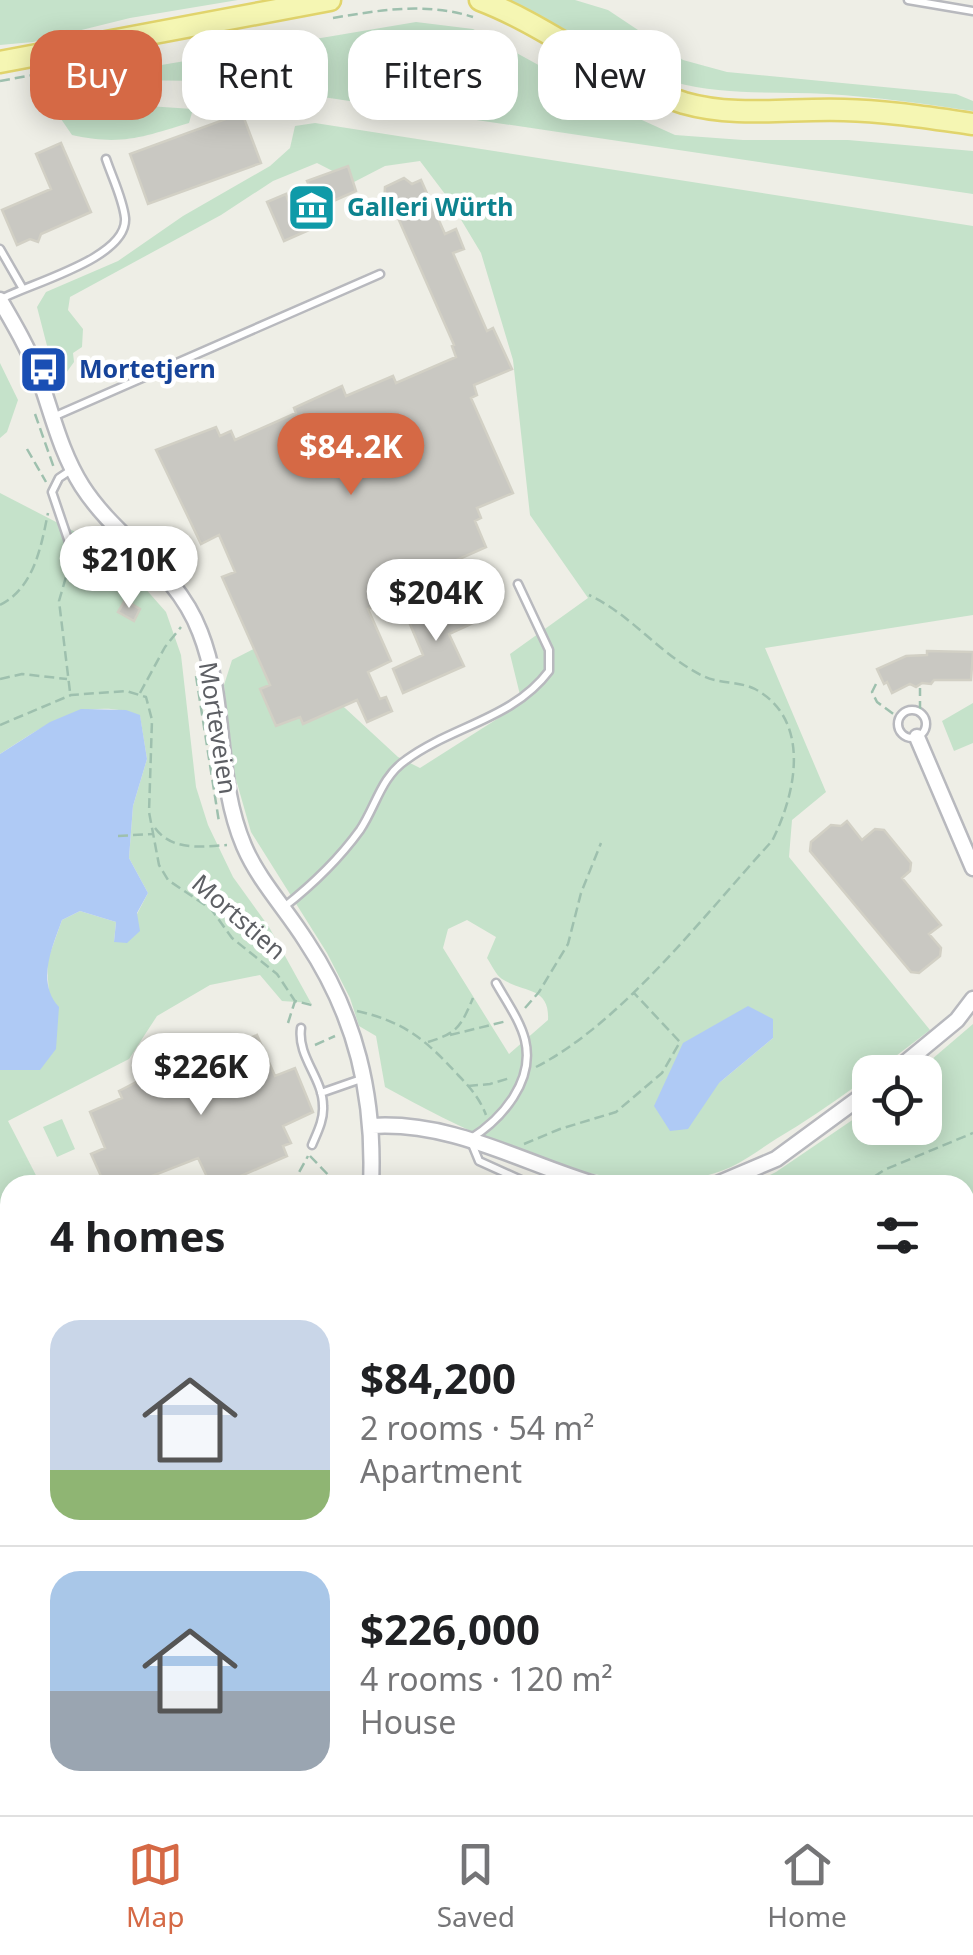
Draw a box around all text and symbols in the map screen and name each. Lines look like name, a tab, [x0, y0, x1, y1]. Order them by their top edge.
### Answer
chip: Buy	[30, 30, 162, 120]
chip: Rent	[182, 30, 328, 120]
chip: Filters	[348, 30, 518, 120]
chip: New	[538, 30, 681, 120]
museum icon: Galleri Würth	[286, 181, 338, 233]
place label: Galleri Würth	[347, 189, 514, 223]
bus stop icon: Mortetjern	[18, 343, 70, 395]
place label: Mortetjern	[79, 351, 216, 385]
pin: $84.2K	[270, 413, 432, 498]
text: $84.2K	[299, 424, 403, 467]
pin: $210K	[59, 526, 199, 611]
text: $210K	[82, 537, 176, 580]
pin: $204K	[366, 559, 506, 644]
text: $204K	[389, 570, 483, 613]
street label: Morteveien	[192, 659, 246, 796]
street label: Mortstien	[185, 866, 294, 967]
pin: $226K	[131, 1033, 271, 1118]
text: $226K	[154, 1044, 248, 1087]
map controls	[852, 1055, 942, 1145]
button: locate	[852, 1055, 942, 1145]
text: 4 homes	[50, 1207, 226, 1264]
icon: filters	[870, 1208, 925, 1263]
text: $84,200	[360, 1349, 516, 1406]
icon: home	[130, 1360, 250, 1480]
text: 2 rooms · 54 m²	[360, 1406, 594, 1449]
text: Apartment	[360, 1449, 522, 1492]
text: $226,000	[360, 1600, 540, 1657]
icon: home	[130, 1611, 250, 1731]
text: 4 rooms · 120 m²	[360, 1657, 613, 1700]
text: House	[360, 1700, 456, 1743]
tab: Map	[126, 1837, 184, 1935]
tab: Saved	[437, 1837, 515, 1935]
tab: Home	[767, 1837, 847, 1935]

